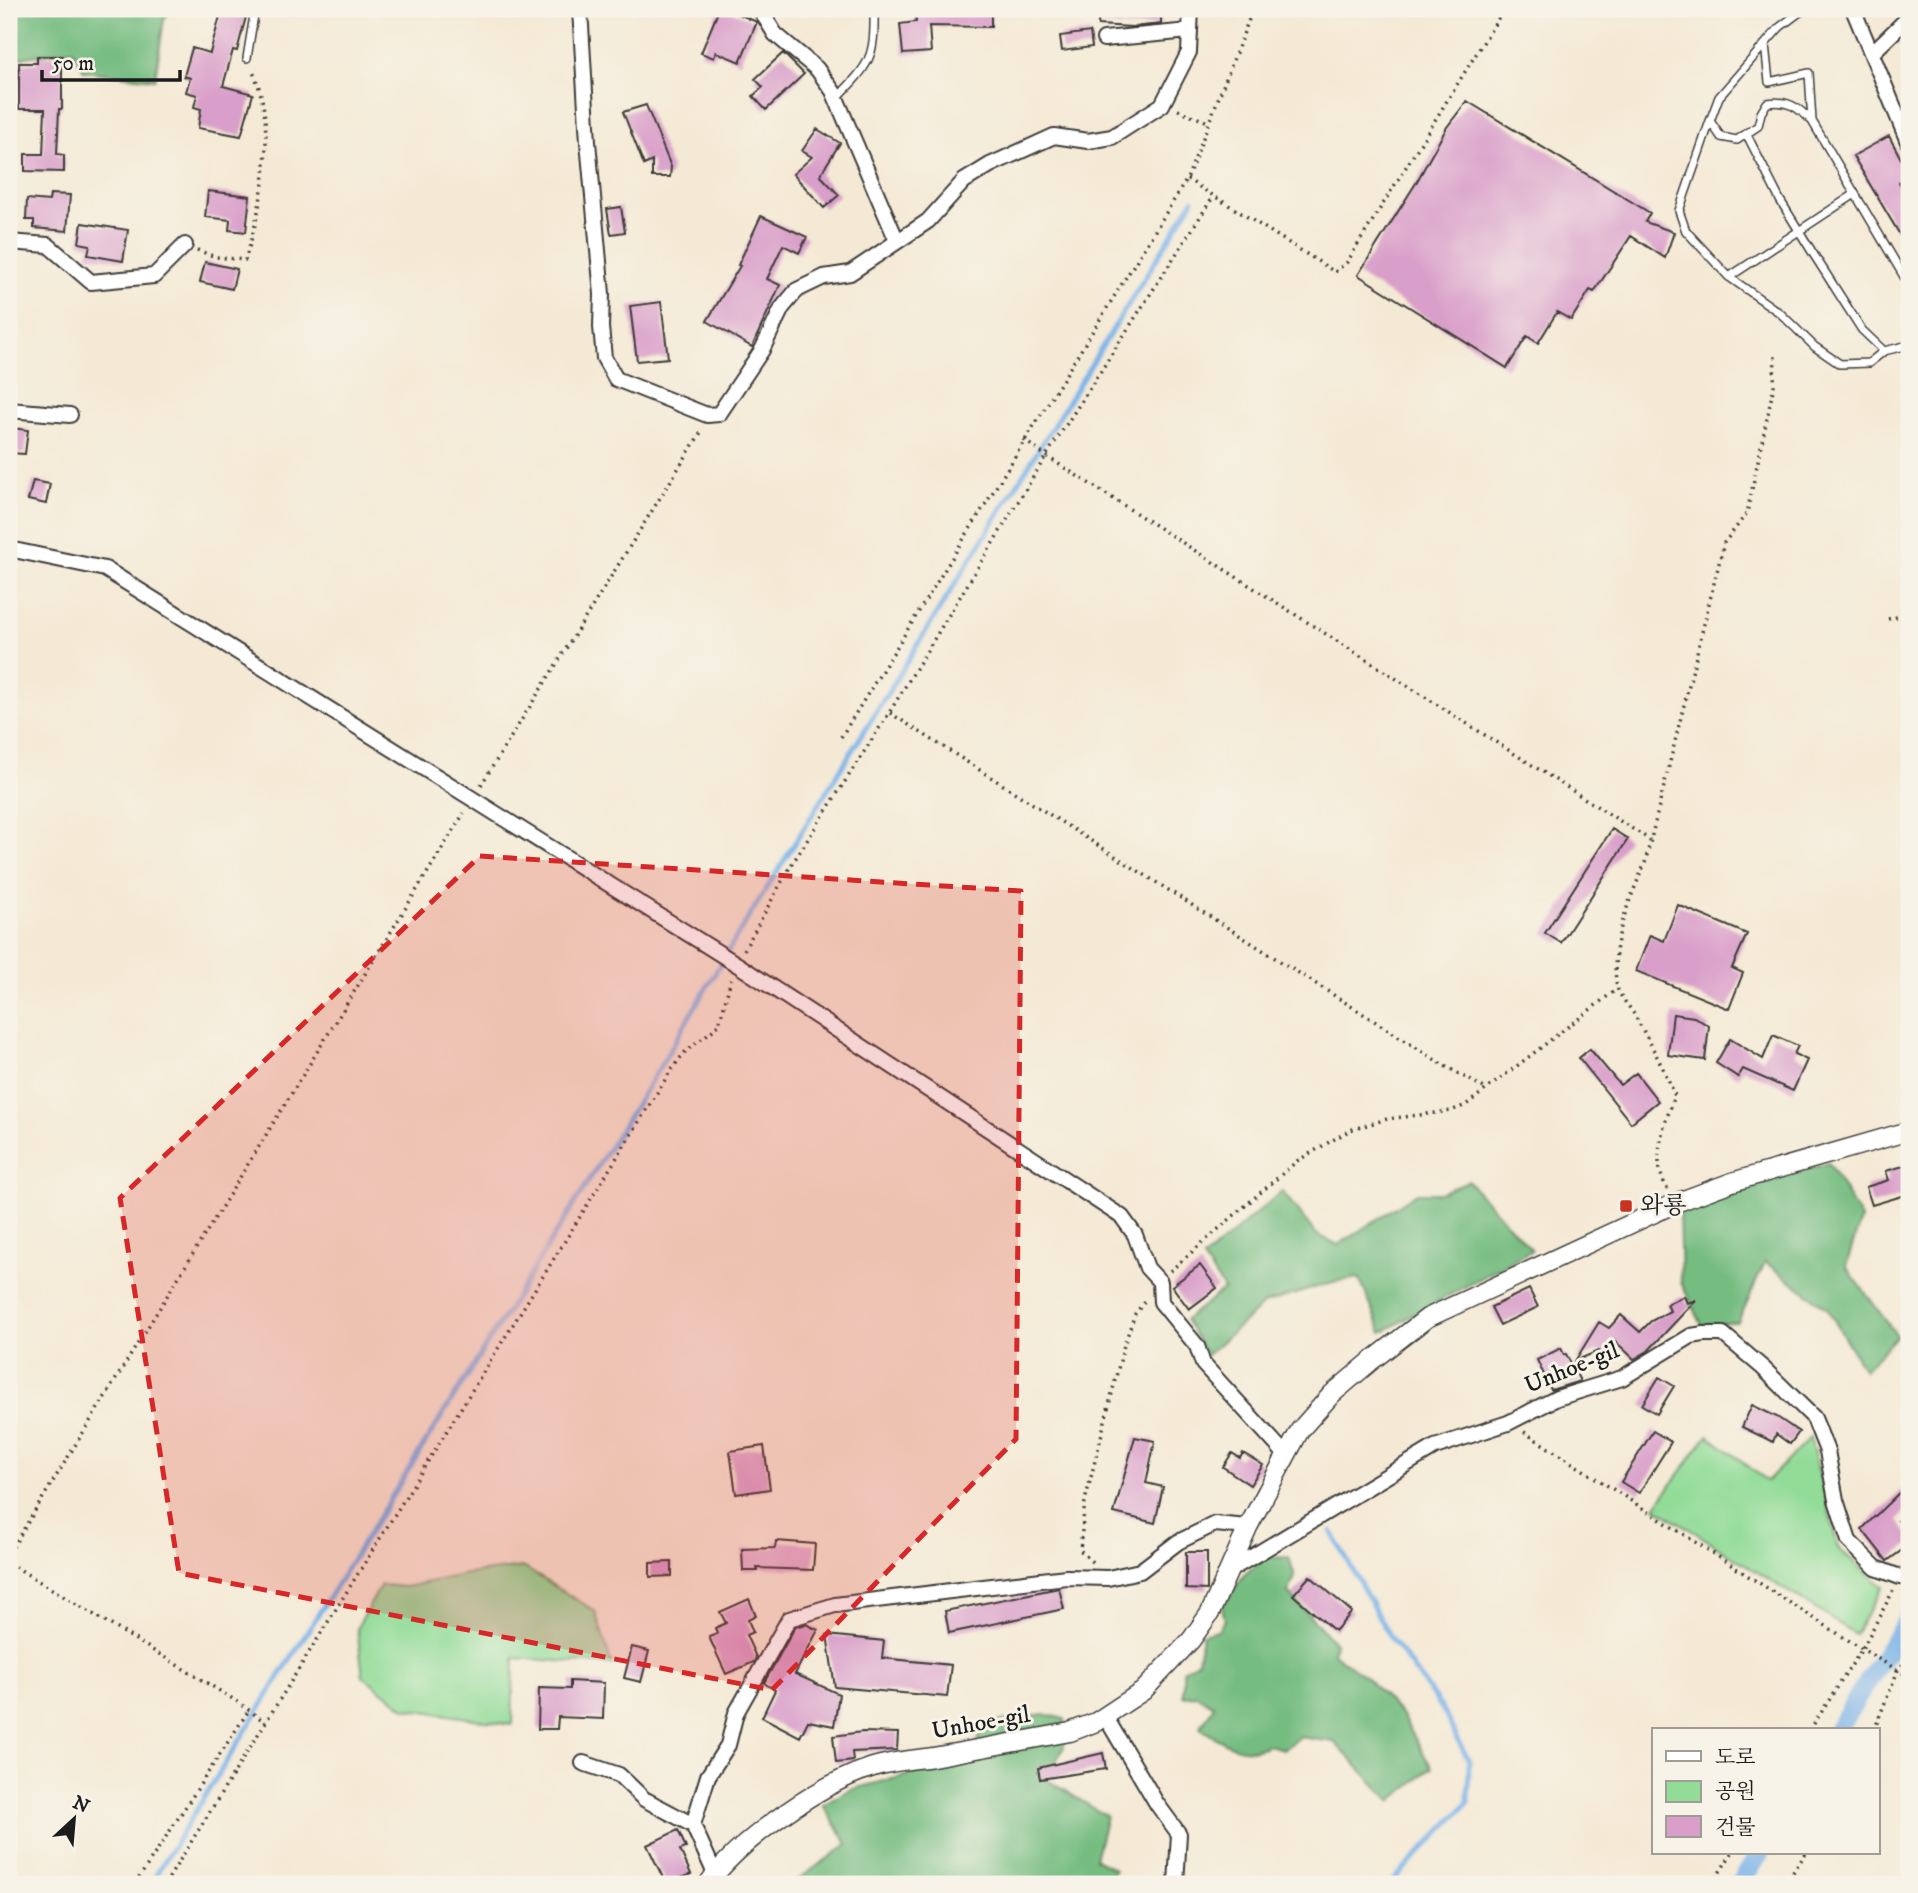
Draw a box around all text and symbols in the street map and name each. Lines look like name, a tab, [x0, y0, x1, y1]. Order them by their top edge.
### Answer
scale bar	[42, 38, 180, 82]
text: 50 m	[52, 51, 94, 77]
place label: 와룡	[1640, 1191, 1686, 1221]
marker: 와룡	[1618, 1198, 1634, 1214]
street label: Unhoe-gil	[1520, 1335, 1624, 1401]
street label: Unhoe-gil	[929, 1699, 1033, 1746]
legend	[1652, 1728, 1880, 1854]
text: 도로	[1715, 1745, 1756, 1771]
text: 공원	[1715, 1779, 1756, 1805]
north arrow	[38, 1784, 108, 1854]
text: N	[69, 1791, 93, 1819]
text: 건물	[1715, 1815, 1756, 1841]

